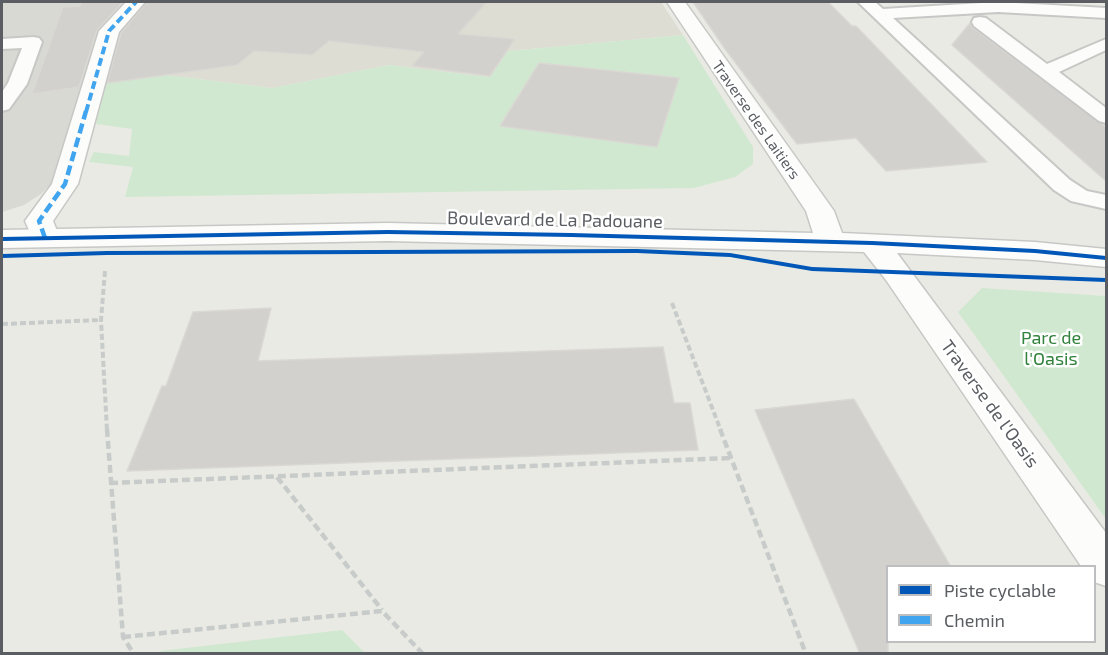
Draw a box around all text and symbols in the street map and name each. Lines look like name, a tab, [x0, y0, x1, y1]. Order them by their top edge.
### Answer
street label: Traverse des Laitiers	[708, 57, 804, 183]
street label: Boulevard de La Padouane	[447, 207, 663, 233]
park label: Parc de l'Oasis	[1021, 327, 1081, 370]
street label: Traverse de l'Oasis	[936, 336, 1044, 472]
legend	[886, 565, 1096, 643]
text: Piste cyclable	[944, 579, 1056, 601]
text: Chemin	[944, 609, 1005, 631]

